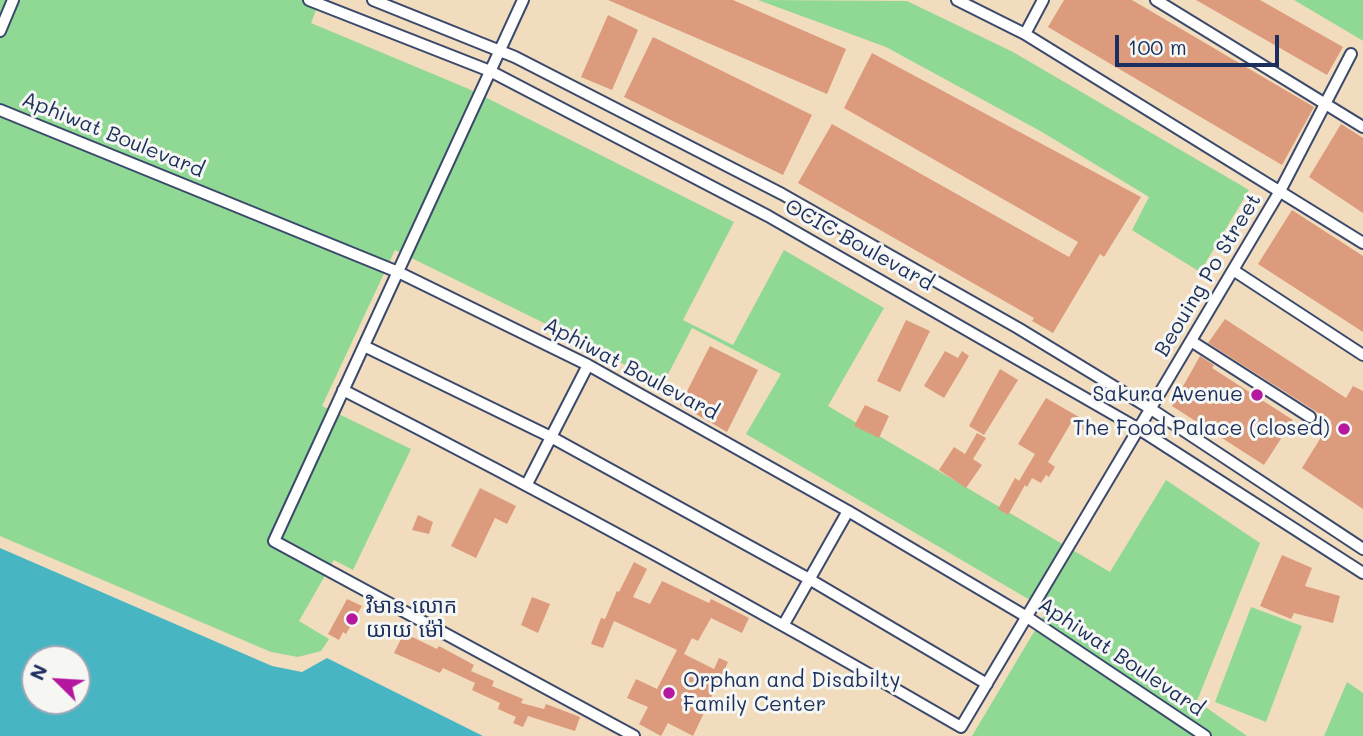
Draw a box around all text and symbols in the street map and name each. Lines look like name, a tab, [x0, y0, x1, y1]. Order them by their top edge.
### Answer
scale bar	[1118, 21, 1282, 65]
text: 100 m	[1128, 33, 1187, 60]
street label: Aphiwat Boulevard	[18, 87, 208, 183]
street label: Beouing Po Street	[1149, 189, 1267, 361]
street label: OCIC Boulevard	[780, 194, 938, 296]
street label: Aphiwat Boulevard	[539, 312, 723, 426]
place label: Sakura Avenue	[1092, 382, 1243, 408]
marker: Sakura Avenue	[1249, 387, 1265, 403]
place label: The Food Palace (closed)	[1073, 416, 1330, 442]
marker: The Food Palace (closed)	[1336, 421, 1352, 437]
street label: Aphiwat Boulevard	[1033, 592, 1209, 722]
place label: វិមាន លោក យាយ ម៉ៅ	[366, 594, 457, 644]
marker: វិមាន លោក យាយ ម៉ៅ	[344, 611, 360, 627]
north arrow	[21, 645, 91, 715]
text: N	[24, 660, 53, 684]
place label: Orphan and Disabilty Family Center	[683, 668, 901, 718]
marker: Orphan and Disabilty Family Center	[661, 685, 677, 701]

